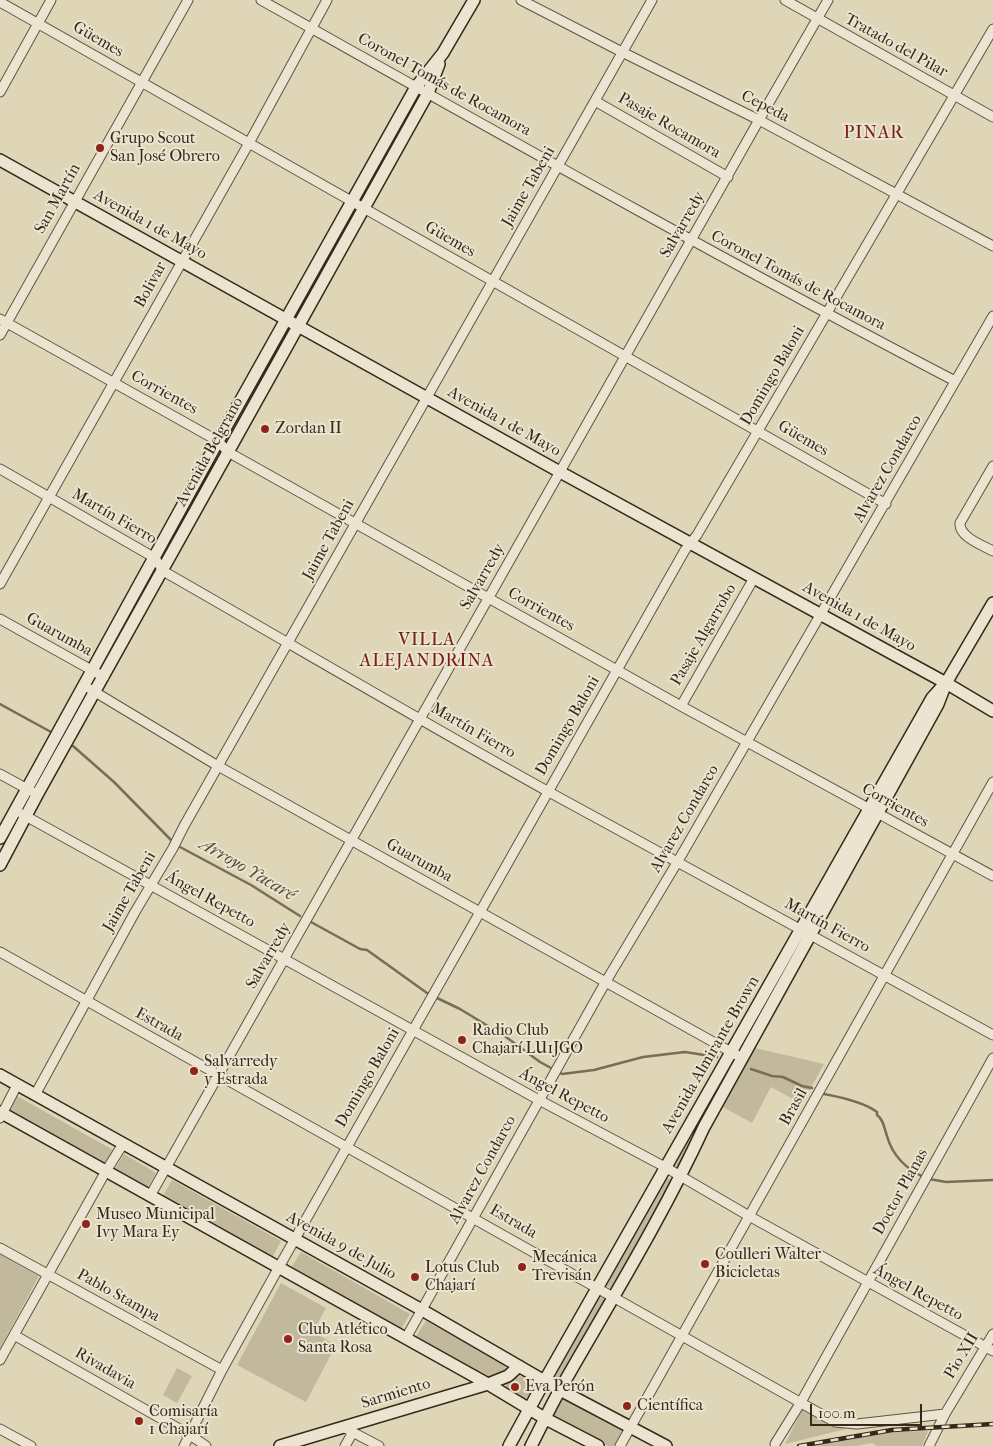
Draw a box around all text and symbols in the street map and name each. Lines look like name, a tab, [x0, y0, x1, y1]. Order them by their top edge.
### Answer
street label: Tratado del Pilar	[841, 10, 951, 82]
street label: Güemes	[69, 18, 127, 62]
street label: Coronel Tomás de Rocamora	[354, 29, 534, 141]
street label: Cepeda	[738, 87, 792, 127]
street label: Pasaje Rocamora	[614, 89, 724, 163]
district label: PINAR	[843, 123, 905, 145]
place label: Grupo Scout San José Obrero	[110, 129, 220, 167]
marker: Grupo Scout San José Obrero	[94, 142, 106, 154]
street label: Jaime Tabeni	[498, 143, 560, 231]
street label: San Martín	[31, 161, 85, 237]
street label: Avenida 1 de Mayo	[90, 186, 210, 264]
street label: Salvarredy	[656, 188, 710, 262]
street label: Güemes	[421, 218, 479, 262]
street label: Coronel Tomás de Rocamora	[707, 227, 889, 335]
street label: Bolivar	[131, 259, 171, 311]
street label: Domingo Baloni	[737, 323, 809, 429]
street label: Corrientes	[127, 367, 201, 419]
street label: Avenida 1 de Mayo	[444, 383, 564, 461]
street label: Avenida Belgrano	[172, 394, 248, 510]
street label: Alvarez Condarco	[849, 412, 927, 526]
street label: Güemes	[774, 417, 832, 461]
place label: Zordan II	[275, 419, 342, 439]
marker: Zordan II	[259, 423, 271, 435]
street label: Martín Fierro	[68, 485, 160, 549]
street label: Jaime Tabeni	[299, 496, 359, 584]
street label: Salvarredy	[456, 540, 510, 614]
street label: Avenida 1 de Mayo	[799, 578, 919, 656]
street label: Pasaje Algarrobo	[667, 581, 741, 689]
street label: Corrientes	[504, 584, 578, 636]
street label: Guarumba	[23, 609, 95, 661]
district label: VILLA ALEJANDRINA	[358, 630, 496, 672]
street label: Domingo Baloni	[532, 673, 604, 779]
street label: Martín Fierro	[427, 699, 519, 763]
street label: Alvarez Condarco	[646, 762, 724, 876]
street label: Corrientes	[858, 780, 932, 832]
water label: Arroyo Yacaré	[195, 834, 299, 906]
street label: Guarumba	[383, 835, 455, 887]
street label: Jaime Tabeni	[99, 848, 161, 936]
street label: Ángel Repetto	[162, 868, 258, 932]
street label: Martín Fierro	[781, 895, 873, 957]
street label: Salvarredy	[242, 919, 296, 993]
street label: Avenida Almirante Brown	[658, 973, 764, 1137]
street label: Estrada	[132, 1004, 186, 1046]
place label: Radio Club Chajarí LU1JGO	[472, 1021, 583, 1059]
street label: Domingo Baloni	[332, 1025, 404, 1131]
marker: Radio Club Chajarí LU1JGO	[456, 1034, 468, 1046]
place label: Salvarredy y Estrada	[204, 1052, 278, 1090]
street label: Ángel Repetto	[516, 1064, 612, 1128]
marker: Salvarredy y Estrada	[188, 1065, 200, 1077]
street label: Brasil	[776, 1085, 812, 1129]
street label: Alvarez Condarco	[445, 1112, 521, 1228]
street label: Doctor Planas	[869, 1146, 933, 1238]
street label: Estrada	[486, 1201, 540, 1243]
place label: Museo Municipal Ivy Mara Ey	[96, 1205, 215, 1243]
street label: Avenida 9 de Julio	[283, 1208, 399, 1284]
marker: Museo Municipal Ivy Mara Ey	[80, 1218, 92, 1230]
place label: Coulleri Walter Bicicletas	[715, 1245, 821, 1283]
place label: Mecánica Trevisán	[532, 1248, 597, 1286]
place label: Lotus Club Chajarí	[425, 1258, 499, 1296]
marker: Coulleri Walter Bicicletas	[699, 1258, 711, 1270]
marker: Mecánica Trevisán	[516, 1261, 528, 1273]
street label: Ángel Repetto	[870, 1261, 966, 1325]
street label: Pablo Stampa	[73, 1265, 163, 1327]
marker: Lotus Club Chajarí	[409, 1271, 421, 1283]
place label: Club Atlético Santa Rosa	[298, 1320, 388, 1358]
street label: Pio XII	[941, 1329, 983, 1383]
marker: Club Atlético Santa Rosa	[282, 1333, 294, 1345]
street label: Rivadavia	[71, 1344, 139, 1394]
street label: Sarmiento	[359, 1374, 433, 1414]
place label: Eva Perón	[525, 1377, 594, 1397]
marker: Eva Perón	[509, 1381, 521, 1393]
scale bar	[813, 1394, 926, 1426]
place label: Científica	[637, 1396, 703, 1416]
marker: Científica	[621, 1400, 633, 1412]
place label: Comisaría 1 Chajarí	[149, 1402, 218, 1440]
text: 100 m	[818, 1404, 856, 1422]
marker: Comisaría 1 Chajarí	[133, 1415, 145, 1427]

